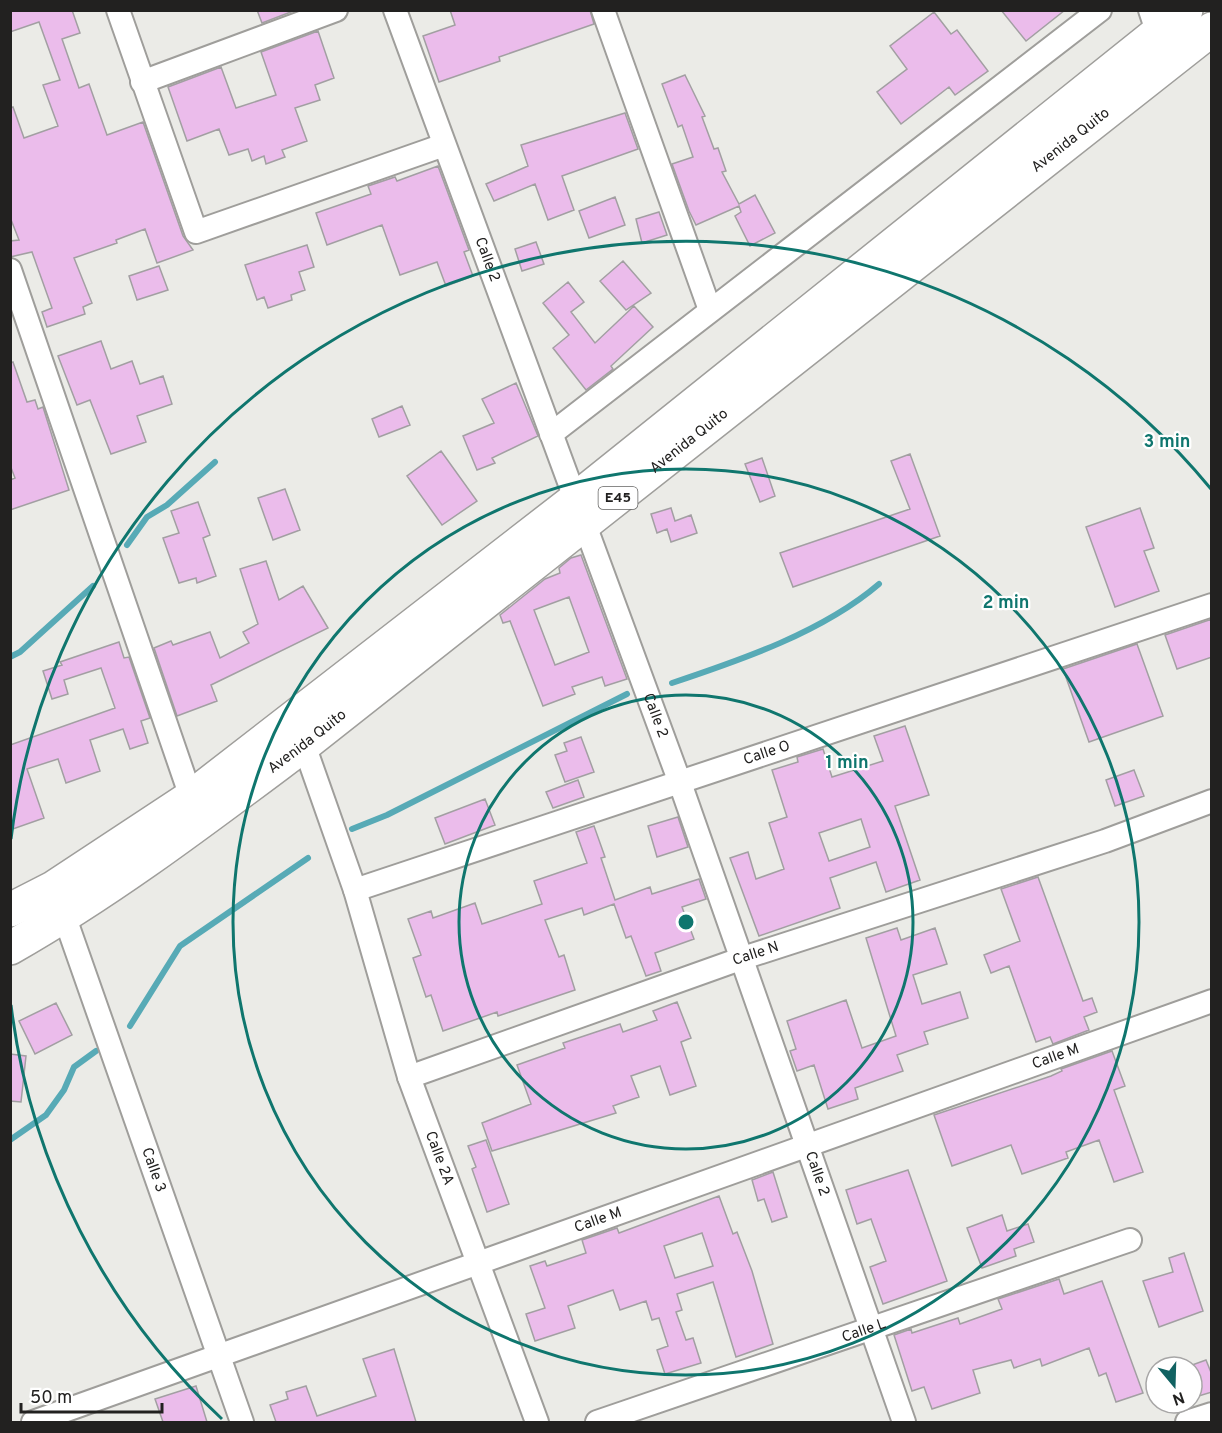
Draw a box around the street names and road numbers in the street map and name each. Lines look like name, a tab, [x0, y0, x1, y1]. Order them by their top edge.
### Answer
street label: Avenida Quito	[1028, 104, 1114, 177]
street label: Calle 2	[470, 235, 504, 285]
street label: Avenida Quito	[646, 405, 732, 478]
road number: E45	[598, 487, 638, 509]
street label: Calle 2	[638, 691, 672, 741]
street label: Avenida Quito	[264, 706, 351, 778]
street label: Calle O	[741, 736, 793, 770]
street label: Calle N	[730, 937, 781, 970]
street label: Calle M	[1029, 1040, 1082, 1074]
street label: Calle 2A	[420, 1128, 458, 1188]
street label: Calle 3	[137, 1145, 170, 1195]
street label: Calle 2	[800, 1149, 834, 1199]
street label: Calle M	[572, 1203, 624, 1237]
street label: Calle L	[839, 1315, 888, 1347]

